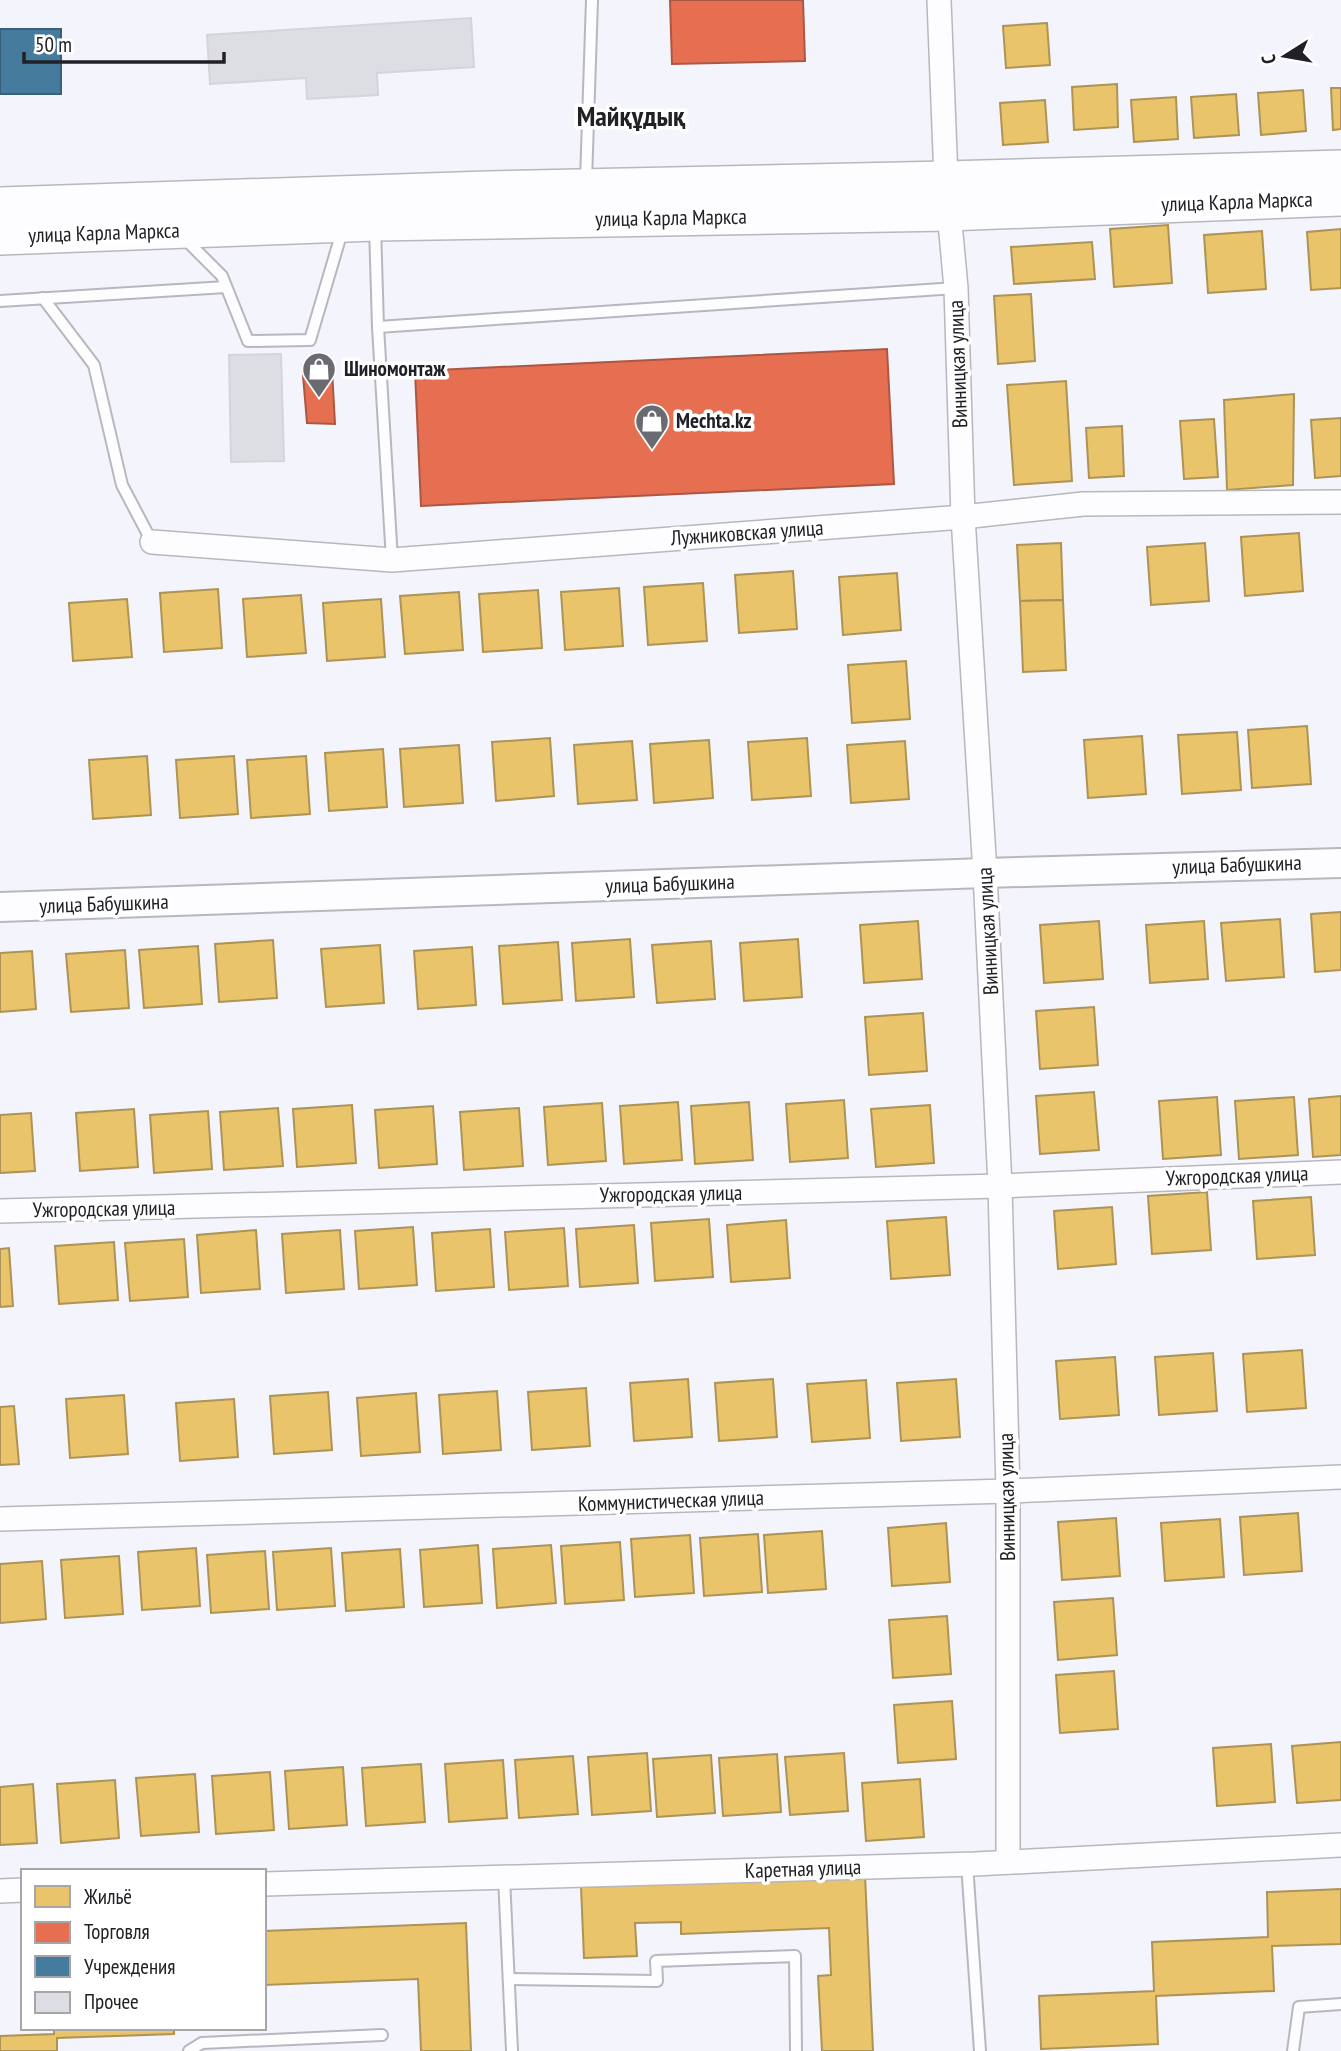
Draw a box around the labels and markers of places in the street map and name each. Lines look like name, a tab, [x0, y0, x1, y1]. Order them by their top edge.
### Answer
shop icon: Шиномонтаж	[300, 350, 338, 399]
place label: Шиномонтаж	[344, 355, 446, 382]
shop icon: Mechta.kz	[633, 402, 671, 451]
place label: Mechta.kz	[676, 407, 752, 434]

